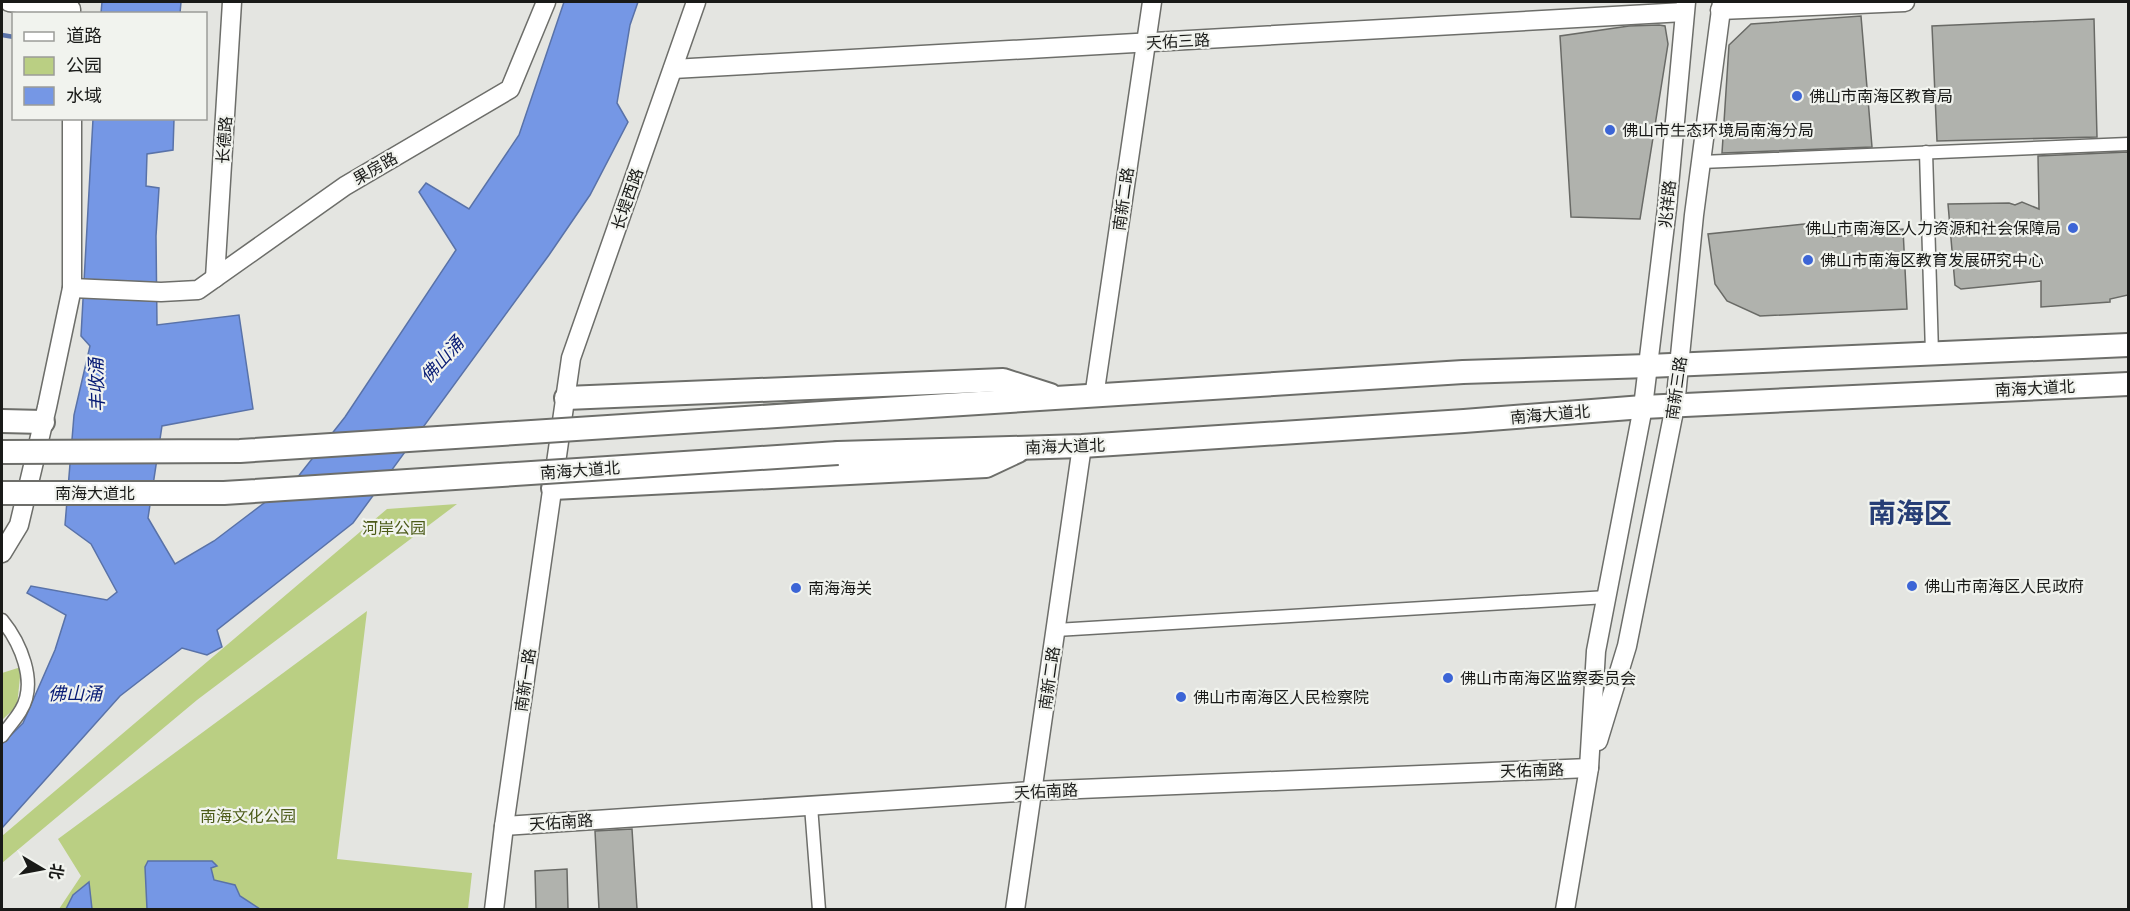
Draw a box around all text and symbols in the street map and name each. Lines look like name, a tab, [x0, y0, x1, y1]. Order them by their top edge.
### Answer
legend	[12, 12, 207, 120]
text: 道路	[66, 25, 102, 46]
street label: 天佑三路	[1146, 30, 1210, 52]
text: 公园	[66, 55, 102, 76]
text: 水域	[66, 85, 102, 106]
place label: 佛山市南海区教育局	[1809, 87, 1953, 105]
marker: 佛山市南海区教育局	[1790, 89, 1804, 103]
street label: 长德路	[213, 115, 235, 165]
place label: 佛山市生态环境局南海分局	[1622, 121, 1814, 139]
marker: 佛山市生态环境局南海分局	[1603, 123, 1617, 137]
street label: 果房路	[350, 148, 400, 188]
street label: 长堤西路	[608, 166, 646, 232]
street label: 南新二路	[1110, 166, 1136, 232]
street label: 兆祥路	[1656, 179, 1678, 229]
place label: 佛山市南海区人力资源和社会保障局	[1805, 219, 2061, 237]
marker: 佛山市南海区人力资源和社会保障局	[2066, 221, 2080, 235]
place label: 佛山市南海区教育发展研究中心	[1820, 251, 2044, 269]
marker: 佛山市南海区教育发展研究中心	[1801, 253, 1815, 267]
water label: 佛山涌	[416, 331, 469, 387]
street label: 南新三路	[1663, 355, 1689, 421]
water label: 丰收涌	[85, 356, 108, 412]
street label: 南海大道北	[1995, 377, 2075, 399]
street label: 南海大道北	[1509, 402, 1591, 426]
street label: 南海大道北	[1025, 436, 1105, 456]
street label: 南海大道北	[539, 458, 621, 482]
street label: 南海大道北	[55, 484, 135, 502]
district label: 南海区	[1868, 497, 1952, 529]
park label: 河岸公园	[362, 519, 426, 537]
place label: 佛山市南海区人民政府	[1924, 577, 2084, 595]
place label: 南海海关	[808, 579, 872, 597]
marker: 佛山市南海区人民政府	[1905, 579, 1919, 593]
marker: 南海海关	[789, 581, 803, 595]
street label: 南新二路	[1036, 645, 1062, 711]
street label: 南新一路	[512, 647, 538, 713]
place label: 佛山市南海区监察委员会	[1460, 669, 1636, 687]
marker: 佛山市南海区监察委员会	[1441, 671, 1455, 685]
water label: 佛山涌	[48, 683, 104, 704]
place label: 佛山市南海区人民检察院	[1193, 688, 1369, 706]
marker: 佛山市南海区人民检察院	[1174, 690, 1188, 704]
street label: 天佑南路	[1500, 760, 1564, 780]
street label: 天佑南路	[1014, 780, 1078, 802]
park label: 南海文化公园	[200, 807, 296, 825]
street label: 天佑南路	[528, 811, 594, 833]
north arrow	[12, 839, 72, 899]
text: 北	[47, 862, 67, 881]

